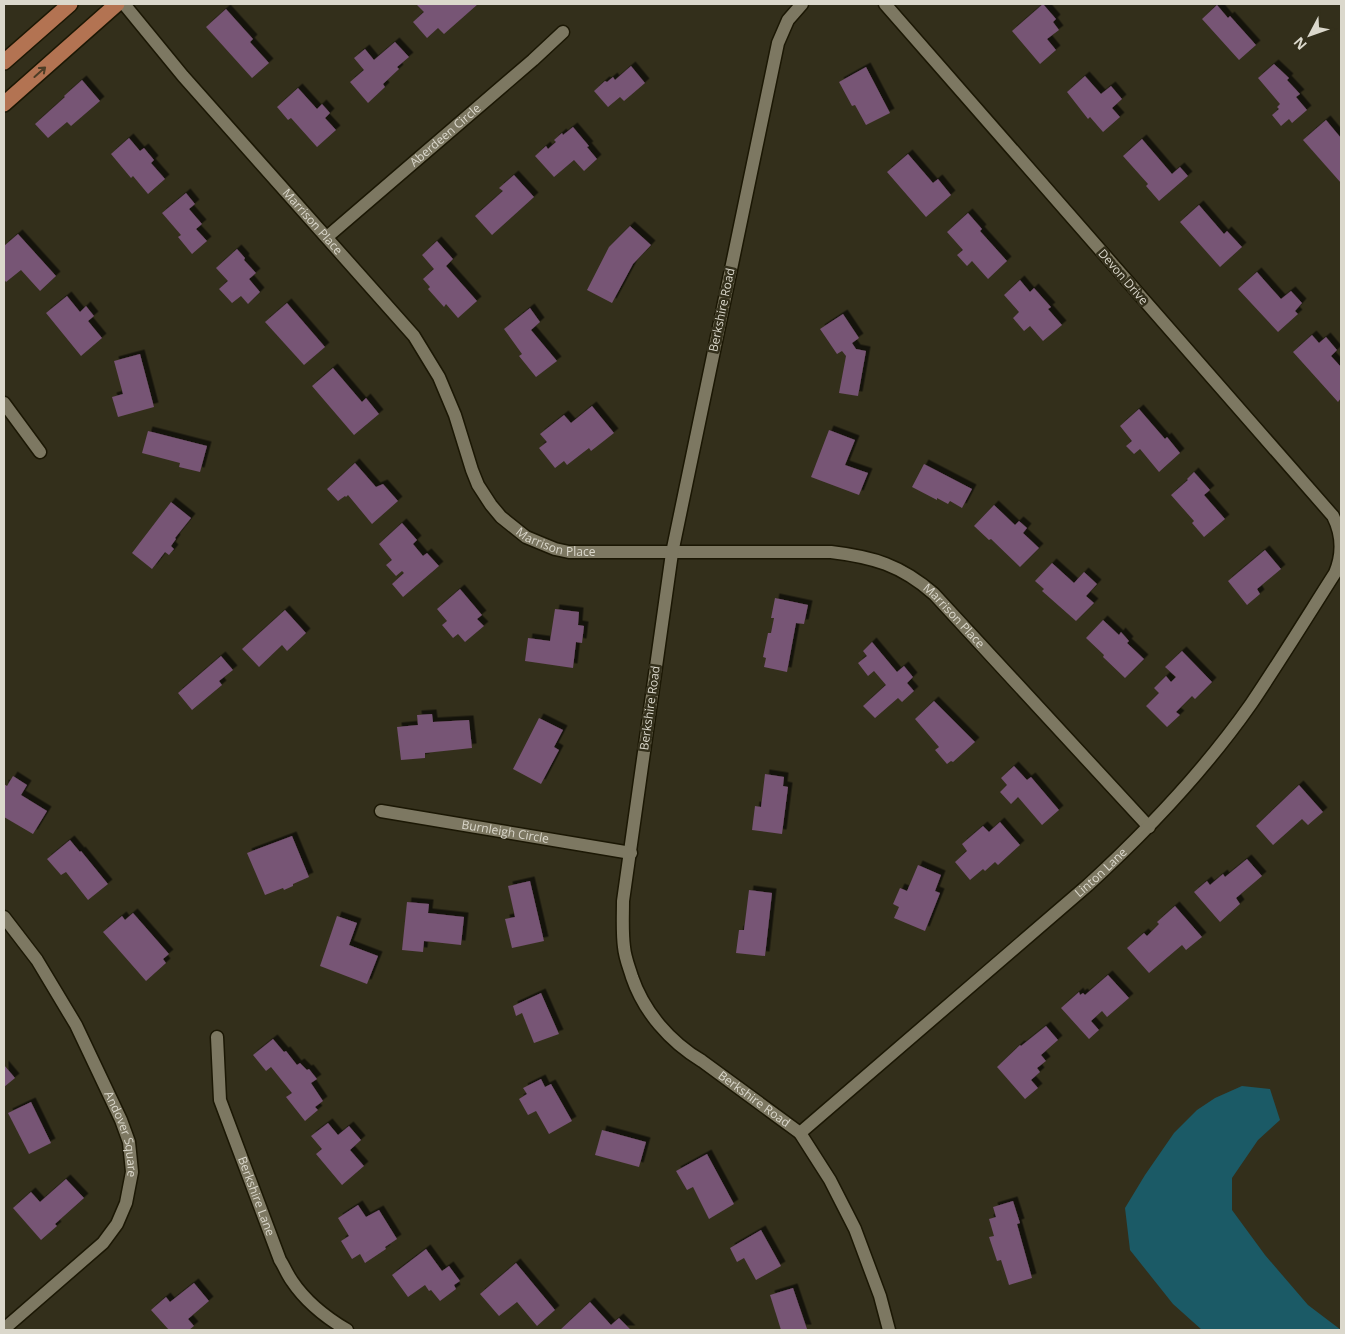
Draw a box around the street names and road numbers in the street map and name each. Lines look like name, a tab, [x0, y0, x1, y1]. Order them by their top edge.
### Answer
street label: Aberdeen Circle	[406, 99, 484, 170]
street label: Marrison Place	[279, 185, 347, 258]
street label: Devon Drive	[1094, 245, 1152, 308]
street label: Berkshire Road	[704, 266, 739, 353]
street label: Marrison Place	[512, 523, 596, 560]
street label: Marrison Place	[920, 579, 989, 652]
street label: Berkshire Road	[635, 665, 664, 751]
street label: Burnleigh Circle	[460, 816, 551, 847]
street label: Linton Lane	[1071, 843, 1131, 901]
street label: Berkshire Road	[715, 1067, 794, 1131]
street label: Andover Square	[100, 1088, 141, 1179]
street label: Berkshire Lane	[234, 1154, 279, 1239]

